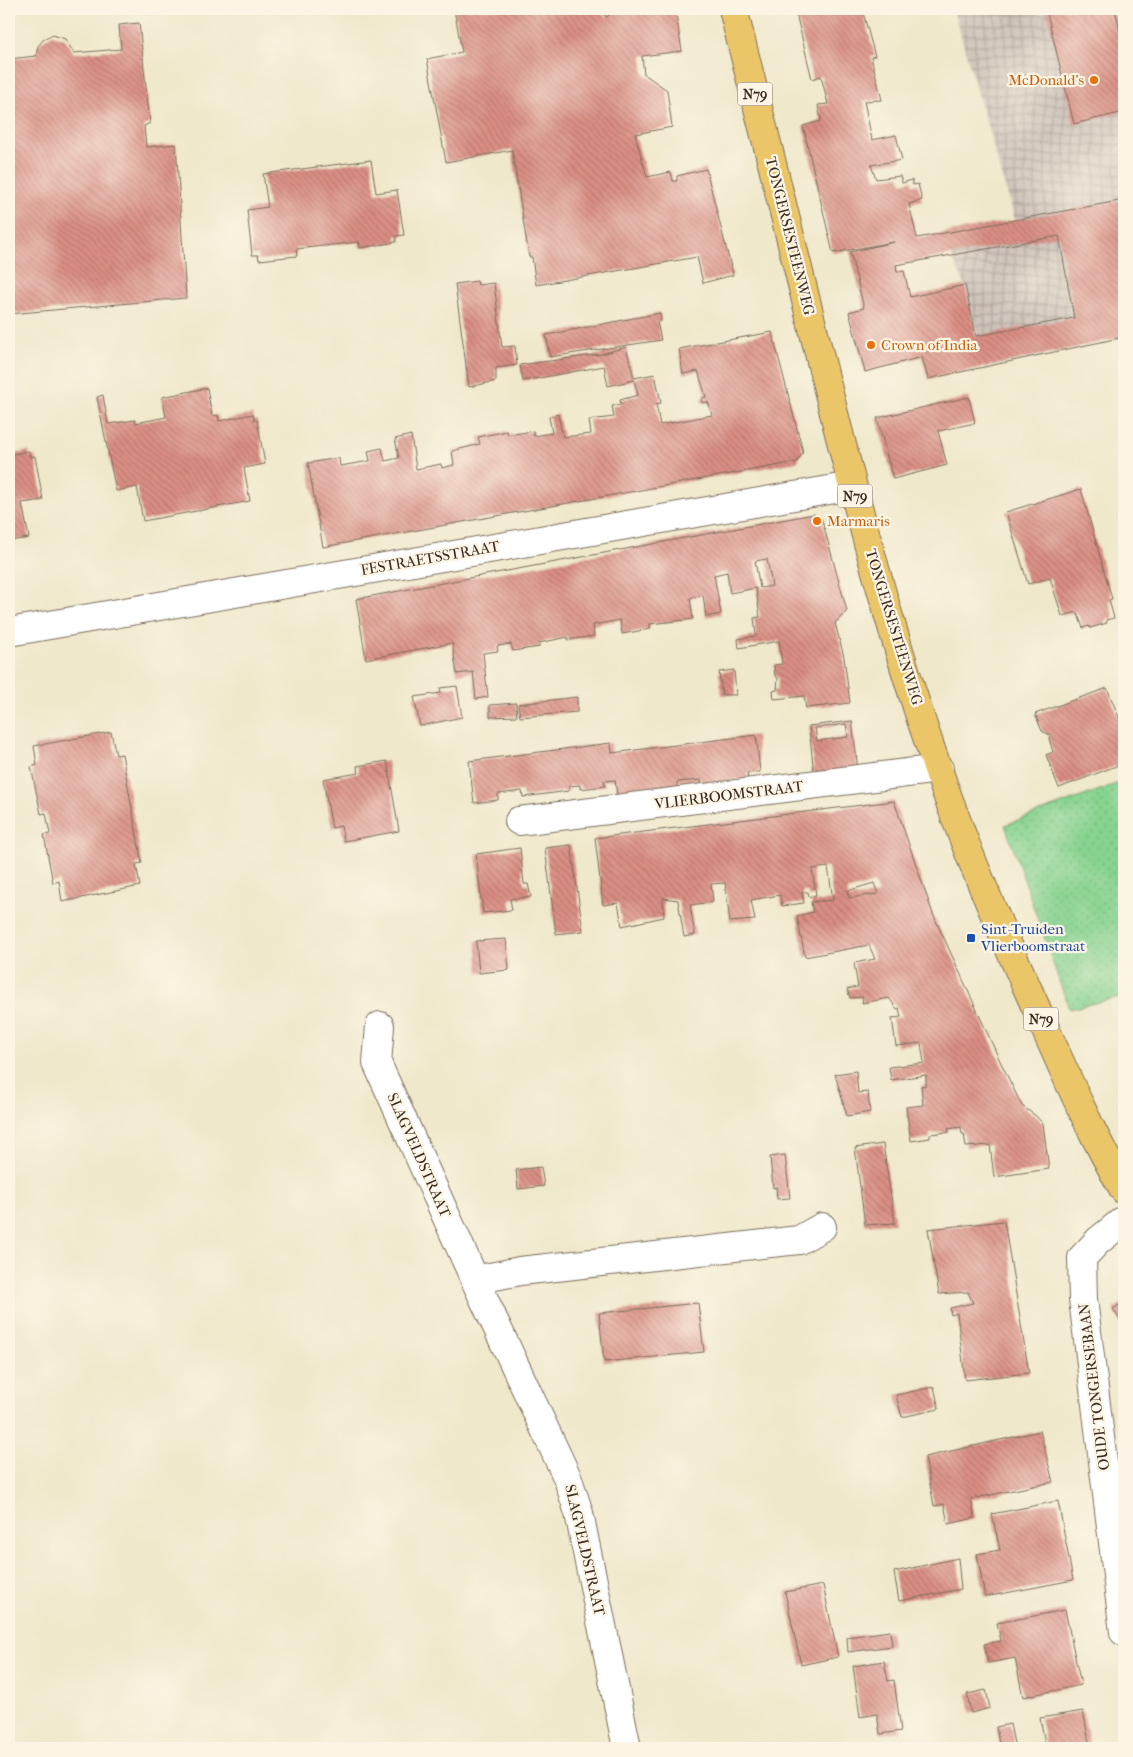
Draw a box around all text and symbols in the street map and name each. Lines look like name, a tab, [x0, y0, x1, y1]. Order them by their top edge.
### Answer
place label: McDonald's	[1008, 71, 1084, 89]
marker: McDonald's	[1088, 74, 1100, 86]
road number: N79	[738, 82, 772, 106]
street label: TONGERSESTEENWEG	[762, 155, 818, 317]
place label: Crown of India	[881, 336, 978, 354]
marker: Crown of India	[865, 339, 877, 351]
road number: N79	[838, 484, 872, 508]
place label: Marmaris	[827, 512, 890, 530]
marker: Marmaris	[811, 515, 823, 527]
street label: FESTRAETSSTRAAT	[359, 537, 502, 579]
street label: TONGERSESTEENWEG	[862, 547, 926, 708]
street label: VLIERBOOMSTRAAT	[653, 777, 805, 813]
place label: Sint-Truiden Vlierboomstraat	[980, 920, 1086, 955]
marker: Sint-Truiden Vlierboomstraat	[965, 932, 977, 944]
road number: N79	[1024, 1008, 1058, 1030]
street label: SLAGVELDSTRAAT	[383, 1090, 455, 1221]
street label: OUDE TONGERSEBAAN	[1075, 1302, 1113, 1472]
street label: SLAGVELDSTRAAT	[561, 1483, 609, 1618]

